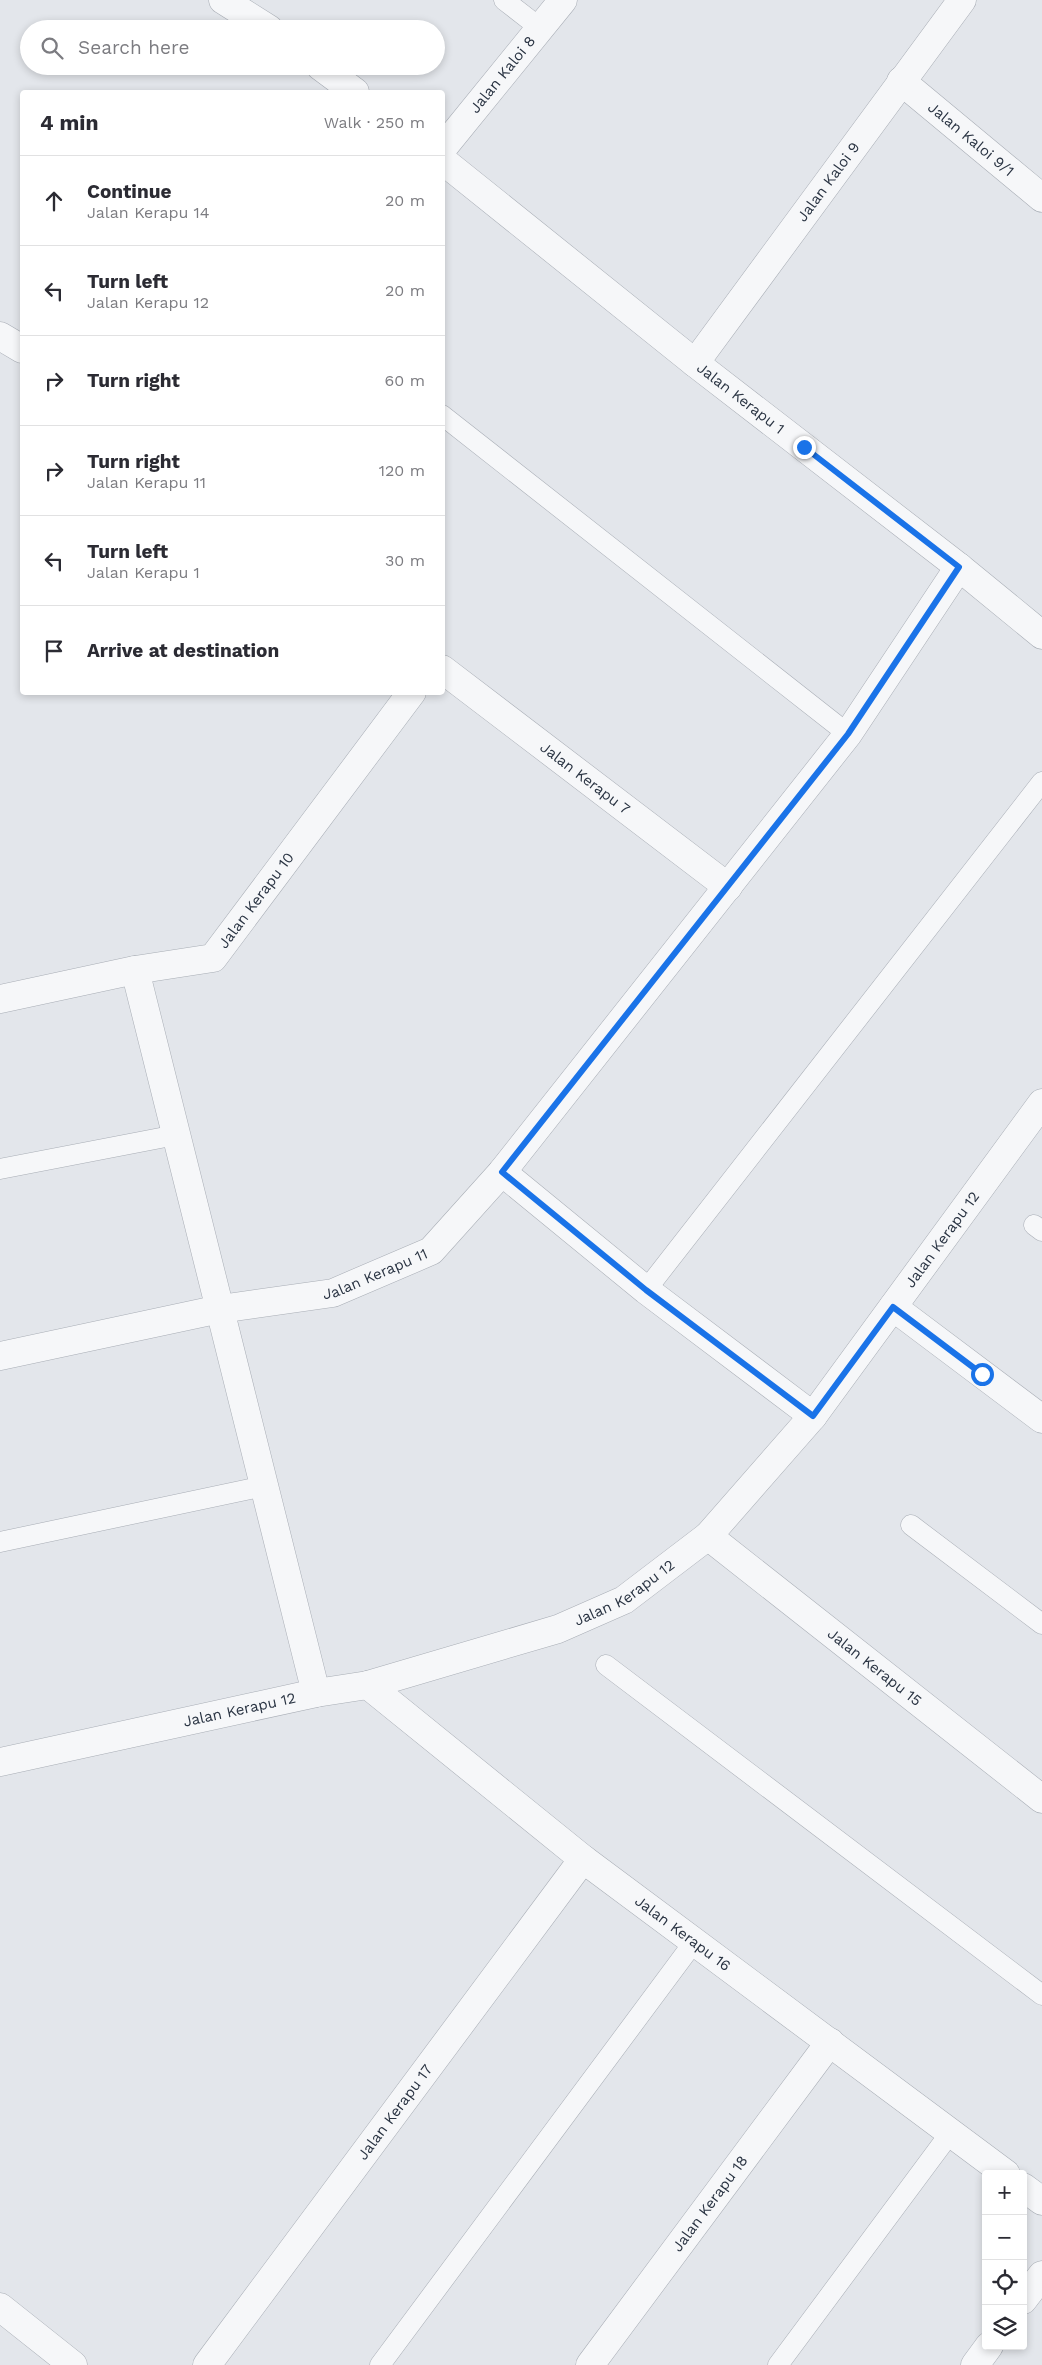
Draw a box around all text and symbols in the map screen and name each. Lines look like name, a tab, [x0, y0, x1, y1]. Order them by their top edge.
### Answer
search box	[20, 20, 445, 75]
street label: Jalan Kaloi 8	[466, 32, 539, 117]
icon: search	[38, 34, 66, 62]
text: Search here	[78, 36, 189, 59]
street label: Jalan Kaloi 9/1	[924, 98, 1018, 180]
text: 4 min	[40, 110, 98, 135]
text: Walk · 250 m	[324, 113, 425, 132]
street label: Jalan Kaloi 9	[793, 138, 864, 225]
text: Continue	[87, 180, 171, 203]
icon: ahead	[40, 187, 68, 215]
text: 20 m	[385, 191, 425, 210]
text: Jalan Kerapu 14	[87, 203, 210, 222]
text: Turn left	[87, 270, 168, 293]
icon: left	[40, 277, 68, 305]
text: 20 m	[385, 281, 425, 300]
text: Jalan Kerapu 12	[87, 293, 209, 312]
street label: Jalan Kerapu 1	[693, 359, 788, 438]
icon: right	[40, 367, 68, 395]
text: Turn right	[87, 369, 180, 392]
text: 60 m	[385, 371, 425, 390]
route end	[793, 436, 816, 459]
text: Turn right	[87, 450, 180, 473]
icon: right	[40, 457, 68, 485]
text: 120 m	[379, 461, 425, 480]
text: Jalan Kerapu 11	[87, 473, 206, 492]
text: Turn left	[87, 540, 168, 563]
icon: left	[40, 547, 68, 575]
text: 30 m	[385, 551, 425, 570]
text: Jalan Kerapu 1	[87, 563, 200, 582]
icon: arrive	[40, 637, 68, 665]
text: Arrive at destination	[87, 639, 279, 662]
street label: Jalan Kerapu 7	[537, 738, 634, 818]
street label: Jalan Kerapu 10	[214, 849, 298, 952]
street label: Jalan Kerapu 12	[901, 1188, 983, 1291]
street label: Jalan Kerapu 11	[322, 1245, 430, 1303]
route start	[971, 1363, 994, 1386]
street label: Jalan Kerapu 12	[571, 1556, 678, 1630]
street label: Jalan Kerapu 15	[824, 1625, 925, 1710]
street label: Jalan Kerapu 12	[181, 1689, 297, 1731]
street label: Jalan Kerapu 16	[631, 1892, 734, 1975]
street label: Jalan Kerapu 17	[354, 2061, 436, 2163]
street label: Jalan Kerapu 18	[668, 2152, 751, 2255]
map controls	[982, 2170, 1027, 2350]
button: +	[982, 2170, 1027, 2215]
button: −	[982, 2215, 1027, 2260]
button: locate	[982, 2260, 1027, 2305]
button: layers	[982, 2305, 1027, 2350]

